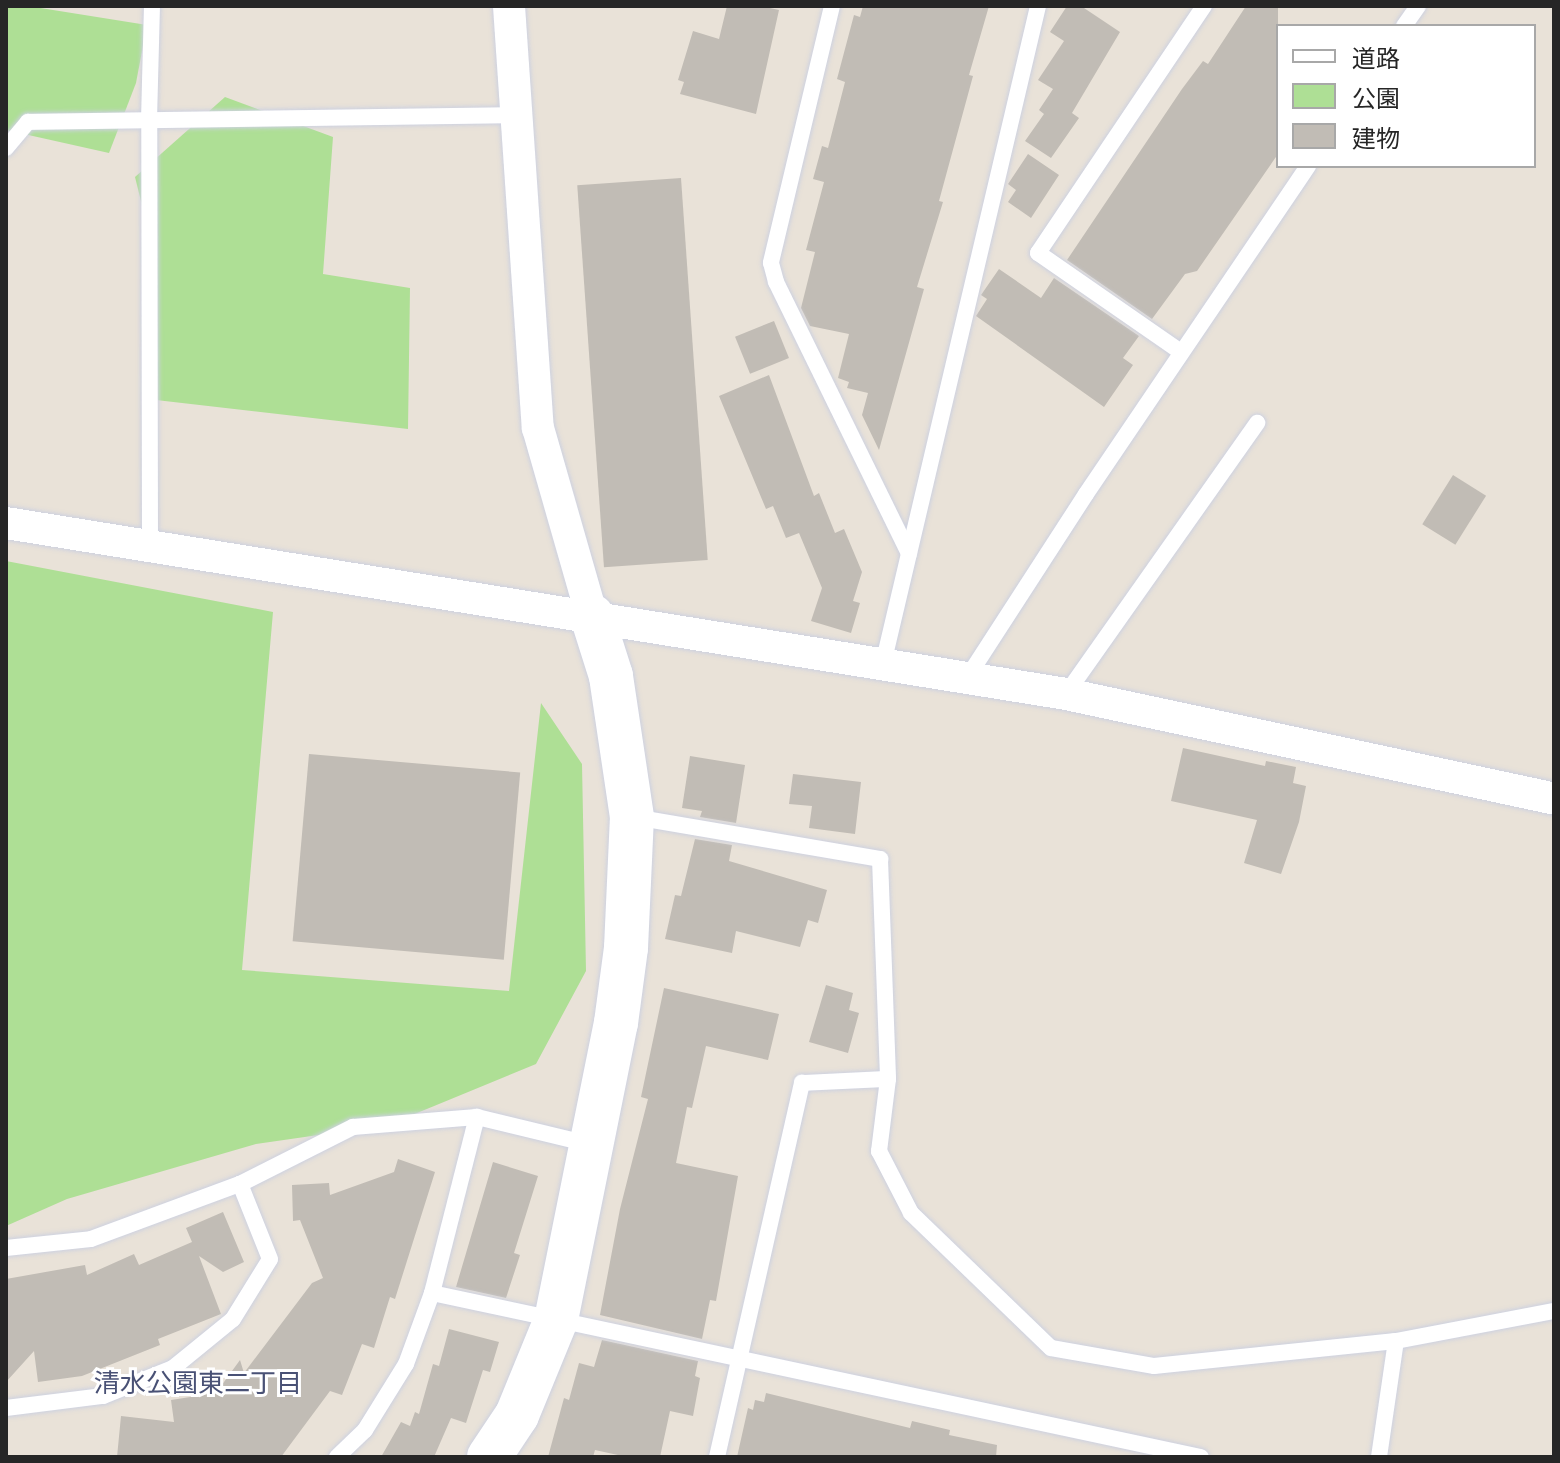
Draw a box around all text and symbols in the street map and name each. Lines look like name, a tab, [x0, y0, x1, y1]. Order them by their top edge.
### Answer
legend	[1276, 24, 1536, 168]
text: 道路	[1352, 43, 1400, 72]
text: 公園	[1352, 83, 1400, 112]
text: 建物	[1352, 123, 1400, 152]
district label: 清水公園東二丁目	[94, 1367, 302, 1399]

